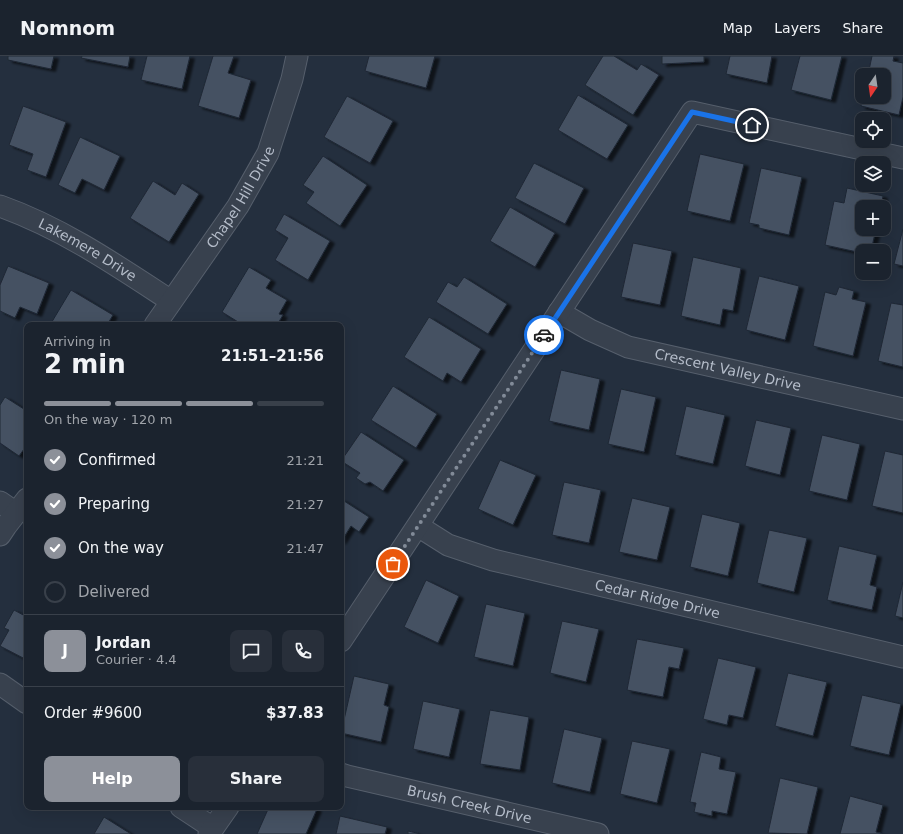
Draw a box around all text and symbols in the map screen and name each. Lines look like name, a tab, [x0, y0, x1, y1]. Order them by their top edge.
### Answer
text: Nomnom	[20, 17, 115, 39]
text: Map	[723, 20, 752, 36]
text: Layers	[774, 20, 821, 36]
text: Share	[843, 20, 883, 36]
north arrow	[855, 68, 891, 104]
map controls	[855, 68, 891, 280]
pin	[735, 108, 769, 142]
button: locate	[855, 112, 891, 148]
icon: home	[741, 114, 763, 136]
street label: Chapel Hill Drive	[203, 144, 278, 251]
button: layers	[855, 156, 891, 192]
button: +	[855, 200, 891, 236]
street label: Lakemere Drive	[36, 215, 140, 284]
button: −	[855, 244, 891, 280]
courier	[524, 315, 564, 355]
icon: car	[533, 324, 555, 346]
text: Arriving in	[44, 334, 111, 349]
street label: Crescent Valley Drive	[653, 345, 803, 394]
text: 21:51–21:56	[221, 347, 324, 365]
text: 2 min	[44, 349, 126, 379]
text: On the way · 120 m	[44, 412, 172, 427]
icon: check	[44, 449, 66, 471]
text: Confirmed	[78, 451, 156, 469]
text: 21:21	[287, 453, 324, 468]
icon: check	[44, 493, 66, 515]
text: Preparing	[78, 495, 150, 513]
text: 21:27	[287, 497, 324, 512]
icon: check	[44, 537, 66, 559]
text: On the way	[78, 539, 164, 557]
text: 21:47	[287, 541, 324, 556]
pin	[376, 547, 410, 581]
icon: bag	[382, 553, 404, 575]
street label: Cedar Ridge Drive	[593, 576, 722, 621]
text: Delivered	[78, 583, 150, 601]
button: chat	[230, 630, 272, 672]
button: phone	[282, 630, 324, 672]
text: Jordan	[96, 634, 151, 652]
text: J	[62, 642, 68, 660]
text: Courier · 4.4	[96, 652, 177, 667]
text: Order #9600	[44, 704, 142, 722]
text: $37.83	[266, 704, 324, 722]
button: Help	[44, 756, 180, 802]
button: Share	[188, 756, 324, 802]
street label: Brush Creek Drive	[406, 782, 533, 826]

